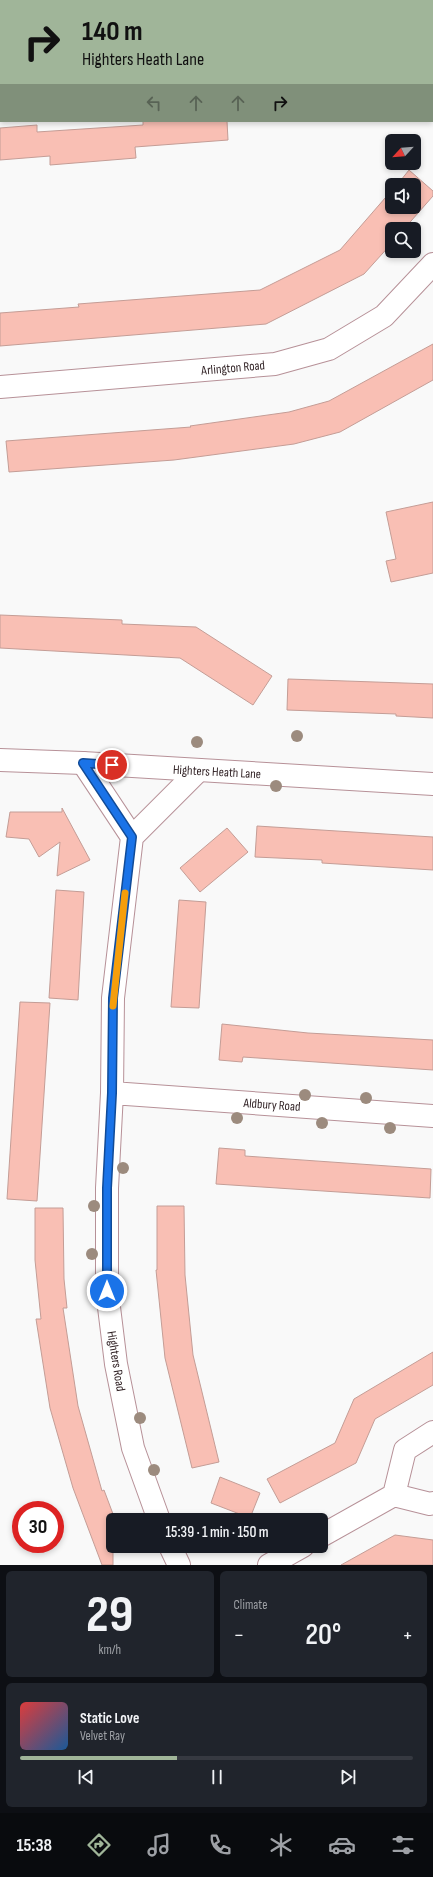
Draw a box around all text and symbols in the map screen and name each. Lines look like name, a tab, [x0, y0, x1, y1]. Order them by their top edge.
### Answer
text: 140 m	[82, 15, 143, 48]
icon: right	[16, 16, 68, 68]
text: Highters Heath Lane	[82, 49, 204, 70]
icon: left	[143, 92, 165, 114]
icon: ahead	[185, 92, 207, 114]
icon: ahead	[227, 92, 249, 114]
icon: right	[269, 92, 291, 114]
north arrow	[385, 134, 421, 170]
map controls	[385, 134, 421, 258]
button: sound	[385, 178, 421, 214]
button: search	[385, 222, 421, 258]
street label: Arlington Road	[200, 357, 266, 379]
pin	[95, 748, 129, 782]
icon: arrive	[101, 754, 123, 776]
street label: Highters Heath Lane	[172, 762, 261, 782]
street label: Aldbury Road	[242, 1095, 301, 1115]
position arrow	[86, 1270, 128, 1312]
street label: Highters Road	[103, 1330, 129, 1392]
speed limit sign: 30	[12, 1501, 64, 1553]
text: 15:39 · 1 min · 150 m	[165, 1523, 269, 1542]
text: 29	[86, 1584, 133, 1647]
text: Climate	[234, 1597, 267, 1613]
text: 20°	[305, 1617, 341, 1653]
text: −	[234, 1622, 244, 1649]
text: +	[402, 1622, 413, 1649]
text: km/h	[99, 1642, 121, 1658]
text: Static Love	[80, 1709, 139, 1728]
text: Velvet Ray	[80, 1728, 125, 1744]
icon: previous	[75, 1766, 97, 1788]
icon: pause	[206, 1766, 228, 1788]
icon: next	[337, 1766, 359, 1788]
icon: directions	[85, 1831, 113, 1859]
icon: music	[145, 1831, 173, 1859]
icon: phone	[206, 1831, 234, 1859]
icon: climate	[267, 1831, 295, 1859]
icon: car	[328, 1831, 356, 1859]
icon: filters	[389, 1831, 417, 1859]
text: 15:38	[16, 1835, 52, 1856]

